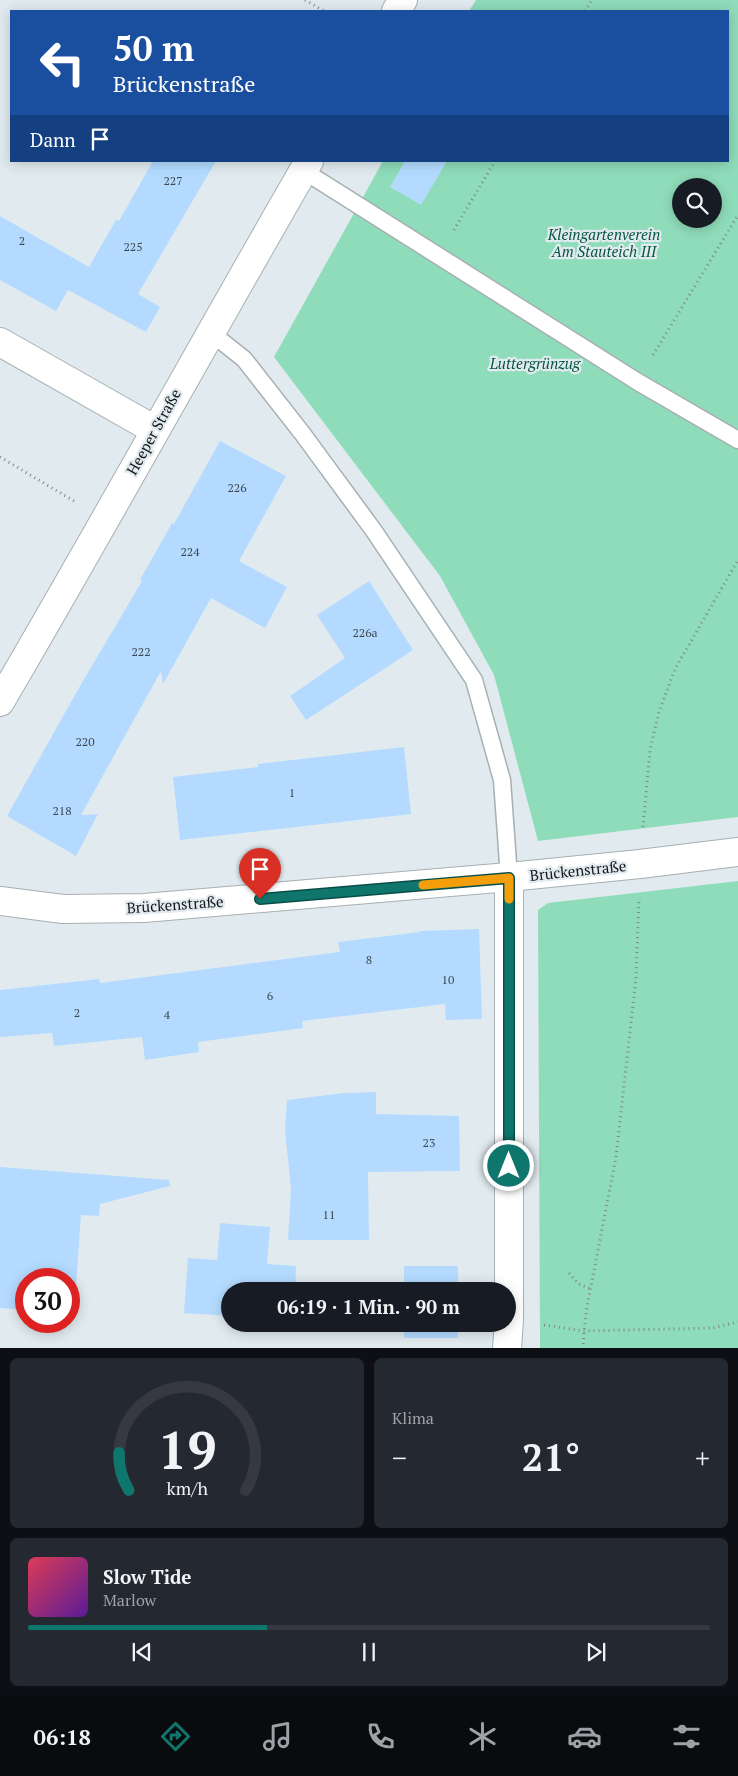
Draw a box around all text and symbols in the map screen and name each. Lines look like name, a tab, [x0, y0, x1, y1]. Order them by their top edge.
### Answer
text: 50 m	[113, 25, 194, 71]
icon: left	[30, 30, 95, 95]
text: Brückenstraße	[113, 69, 255, 98]
icon: arrive	[86, 125, 114, 153]
text: Dann	[30, 127, 76, 152]
house number: 227	[163, 173, 183, 188]
map controls	[672, 178, 722, 228]
button: search	[672, 178, 722, 228]
park label: Kleingartenverein Am Stauteich III	[547, 224, 660, 261]
house number: 2	[19, 233, 25, 248]
house number: 225	[123, 239, 143, 254]
park label: Luttergrünzug	[489, 353, 582, 373]
street label: Heeper Straße	[121, 385, 185, 478]
house number: 226	[227, 480, 247, 495]
house number: 224	[180, 544, 200, 559]
house number: 226a	[352, 625, 378, 640]
house number: 222	[131, 644, 151, 659]
house number: 220	[75, 734, 95, 749]
house number: 1	[289, 785, 295, 800]
house number: 218	[52, 803, 72, 818]
pin	[239, 848, 281, 899]
icon: arrive	[246, 855, 274, 883]
street label: Brückenstraße	[529, 855, 627, 885]
street label: Brückenstraße	[126, 891, 224, 917]
house number: 8	[366, 952, 372, 967]
house number: 10	[442, 972, 454, 987]
house number: 6	[267, 988, 274, 1003]
house number: 2	[74, 1005, 80, 1020]
house number: 4	[164, 1007, 171, 1022]
house number: 23	[423, 1135, 435, 1150]
position arrow	[482, 1139, 534, 1191]
house number: 11	[323, 1207, 335, 1222]
speed limit sign: 30	[15, 1268, 80, 1333]
text: 06:19 · 1 Min. · 90 m	[277, 1294, 460, 1319]
text: Klima	[392, 1407, 434, 1429]
text: 19	[158, 1415, 216, 1484]
text: 21°	[522, 1432, 580, 1482]
text: −	[392, 1439, 407, 1476]
text: +	[695, 1439, 710, 1476]
text: km/h	[166, 1476, 208, 1500]
text: Slow Tide	[103, 1564, 192, 1589]
text: Marlow	[103, 1589, 156, 1611]
icon: previous	[128, 1638, 156, 1666]
icon: pause	[355, 1638, 383, 1666]
icon: next	[582, 1638, 610, 1666]
icon: directions	[158, 1719, 193, 1754]
icon: music	[260, 1719, 295, 1754]
icon: phone	[363, 1719, 398, 1754]
icon: climate	[465, 1719, 500, 1754]
icon: car	[567, 1719, 602, 1754]
icon: filters	[669, 1719, 704, 1754]
text: 06:18	[34, 1722, 91, 1751]

